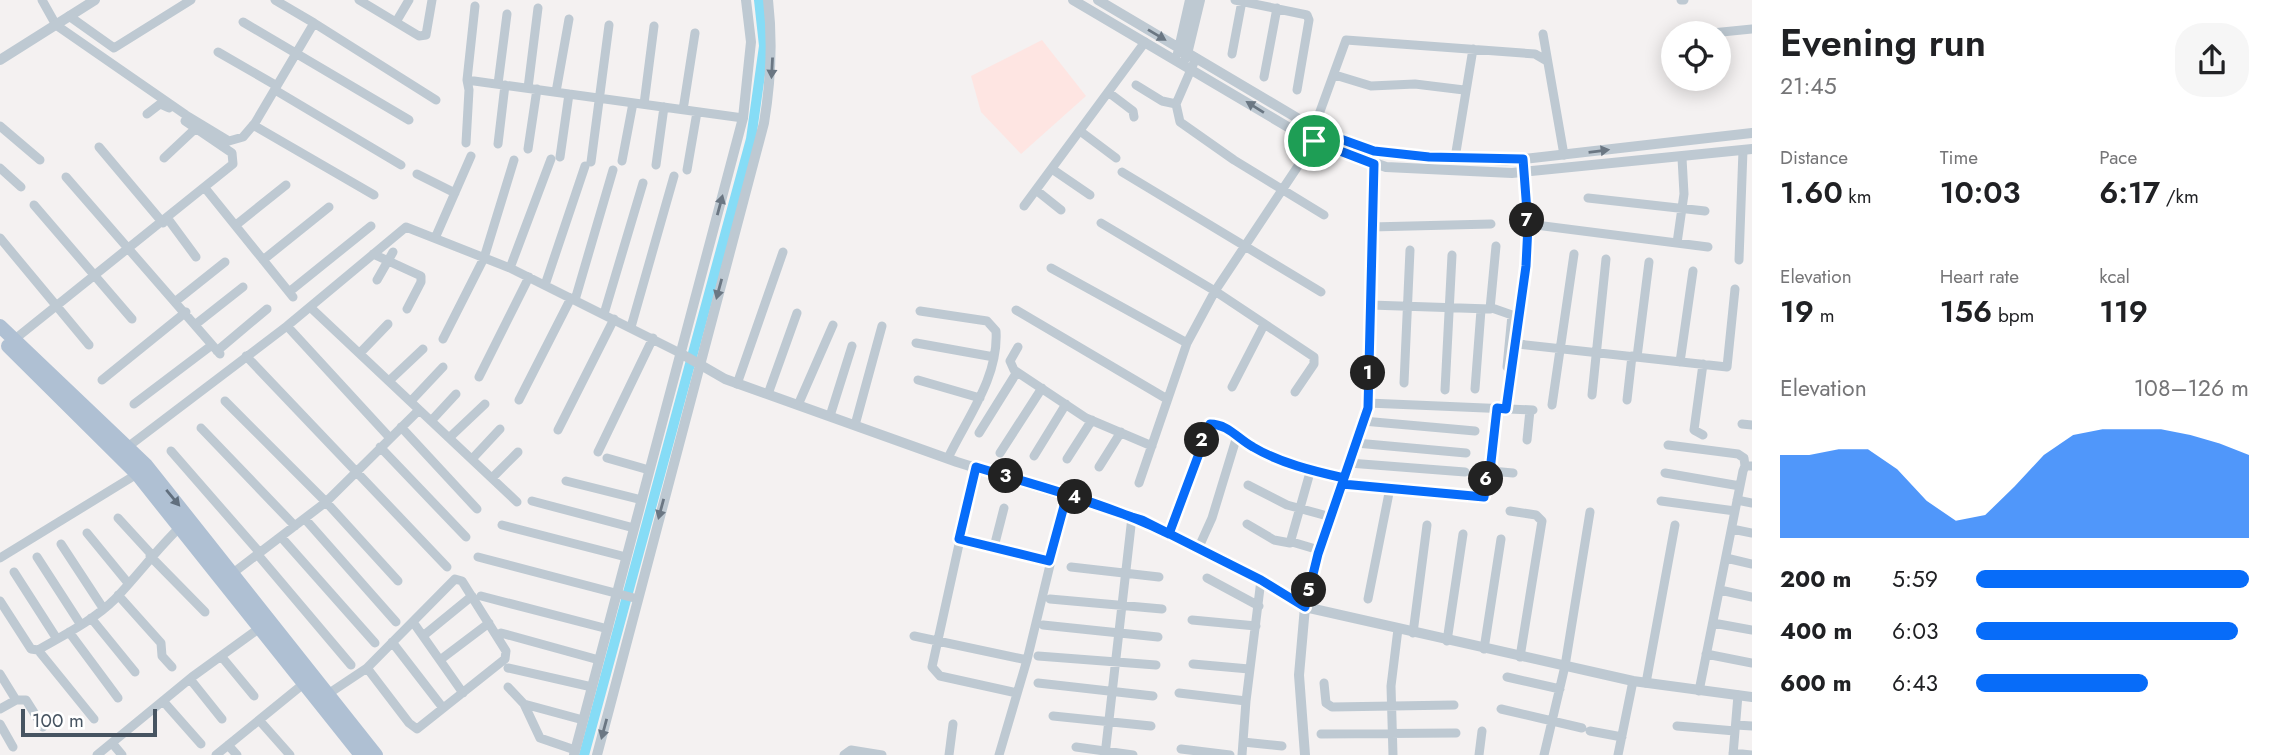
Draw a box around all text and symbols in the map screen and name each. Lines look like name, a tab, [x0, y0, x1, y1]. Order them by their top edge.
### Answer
text: Evening run	[1780, 15, 1986, 70]
map controls	[1661, 21, 1731, 91]
button: locate	[1661, 21, 1731, 91]
button: share	[2175, 23, 2249, 97]
one-way arrow	[1147, 29, 1166, 42]
one-way arrow	[766, 57, 777, 79]
text: 21:45	[1780, 69, 1837, 103]
one-way arrow	[1245, 100, 1264, 113]
pin	[1284, 111, 1344, 171]
icon: arrive	[1295, 122, 1333, 160]
text: Distance	[1780, 144, 1848, 171]
text: Time	[1940, 144, 1978, 171]
text: Pace	[2099, 144, 2137, 171]
one-way arrow	[1588, 146, 1610, 157]
text: 1.60	[1780, 171, 1843, 214]
text: 10:03	[1940, 171, 2020, 214]
text: 6:17	[2099, 171, 2160, 214]
text: km	[1843, 183, 1872, 210]
text: /km	[2160, 183, 2199, 210]
one-way arrow	[715, 194, 725, 215]
pin: 7	[1510, 202, 1544, 238]
text: 7	[1521, 206, 1532, 233]
text: Elevation	[1780, 263, 1852, 290]
text: Heart rate	[1940, 263, 2019, 290]
text: kcal	[2099, 263, 2130, 290]
one-way arrow	[714, 279, 724, 300]
text: 19	[1780, 290, 1814, 333]
text: 156	[1940, 290, 1992, 333]
text: 119	[2099, 290, 2148, 333]
text: m	[1814, 302, 1834, 329]
text: bpm	[1992, 302, 2034, 329]
pin: 1	[1350, 356, 1386, 390]
text: 1	[1363, 359, 1372, 386]
text: Elevation	[1780, 371, 1867, 405]
text: 108–126 m	[2134, 371, 2249, 405]
pin: 2	[1184, 422, 1220, 458]
text: 2	[1195, 426, 1208, 453]
pin: 3	[988, 458, 1024, 494]
text: 3	[1000, 462, 1011, 489]
pin: 6	[1468, 462, 1504, 496]
text: 6	[1479, 465, 1492, 492]
pin: 4	[1058, 480, 1092, 514]
text: 4	[1068, 483, 1081, 510]
one-way arrow	[166, 488, 181, 506]
one-way arrow	[656, 499, 666, 520]
text: 200 m	[1780, 562, 1851, 596]
text: 5:59	[1892, 562, 1938, 596]
pin: 5	[1292, 572, 1326, 608]
text: 5	[1302, 576, 1315, 603]
text: 400 m	[1780, 614, 1852, 648]
text: 6:03	[1892, 614, 1939, 648]
text: 600 m	[1780, 666, 1852, 700]
text: 6:43	[1892, 666, 1938, 700]
scale bar	[21, 706, 158, 738]
text: 100 m	[32, 707, 84, 734]
one-way arrow	[598, 718, 609, 740]

